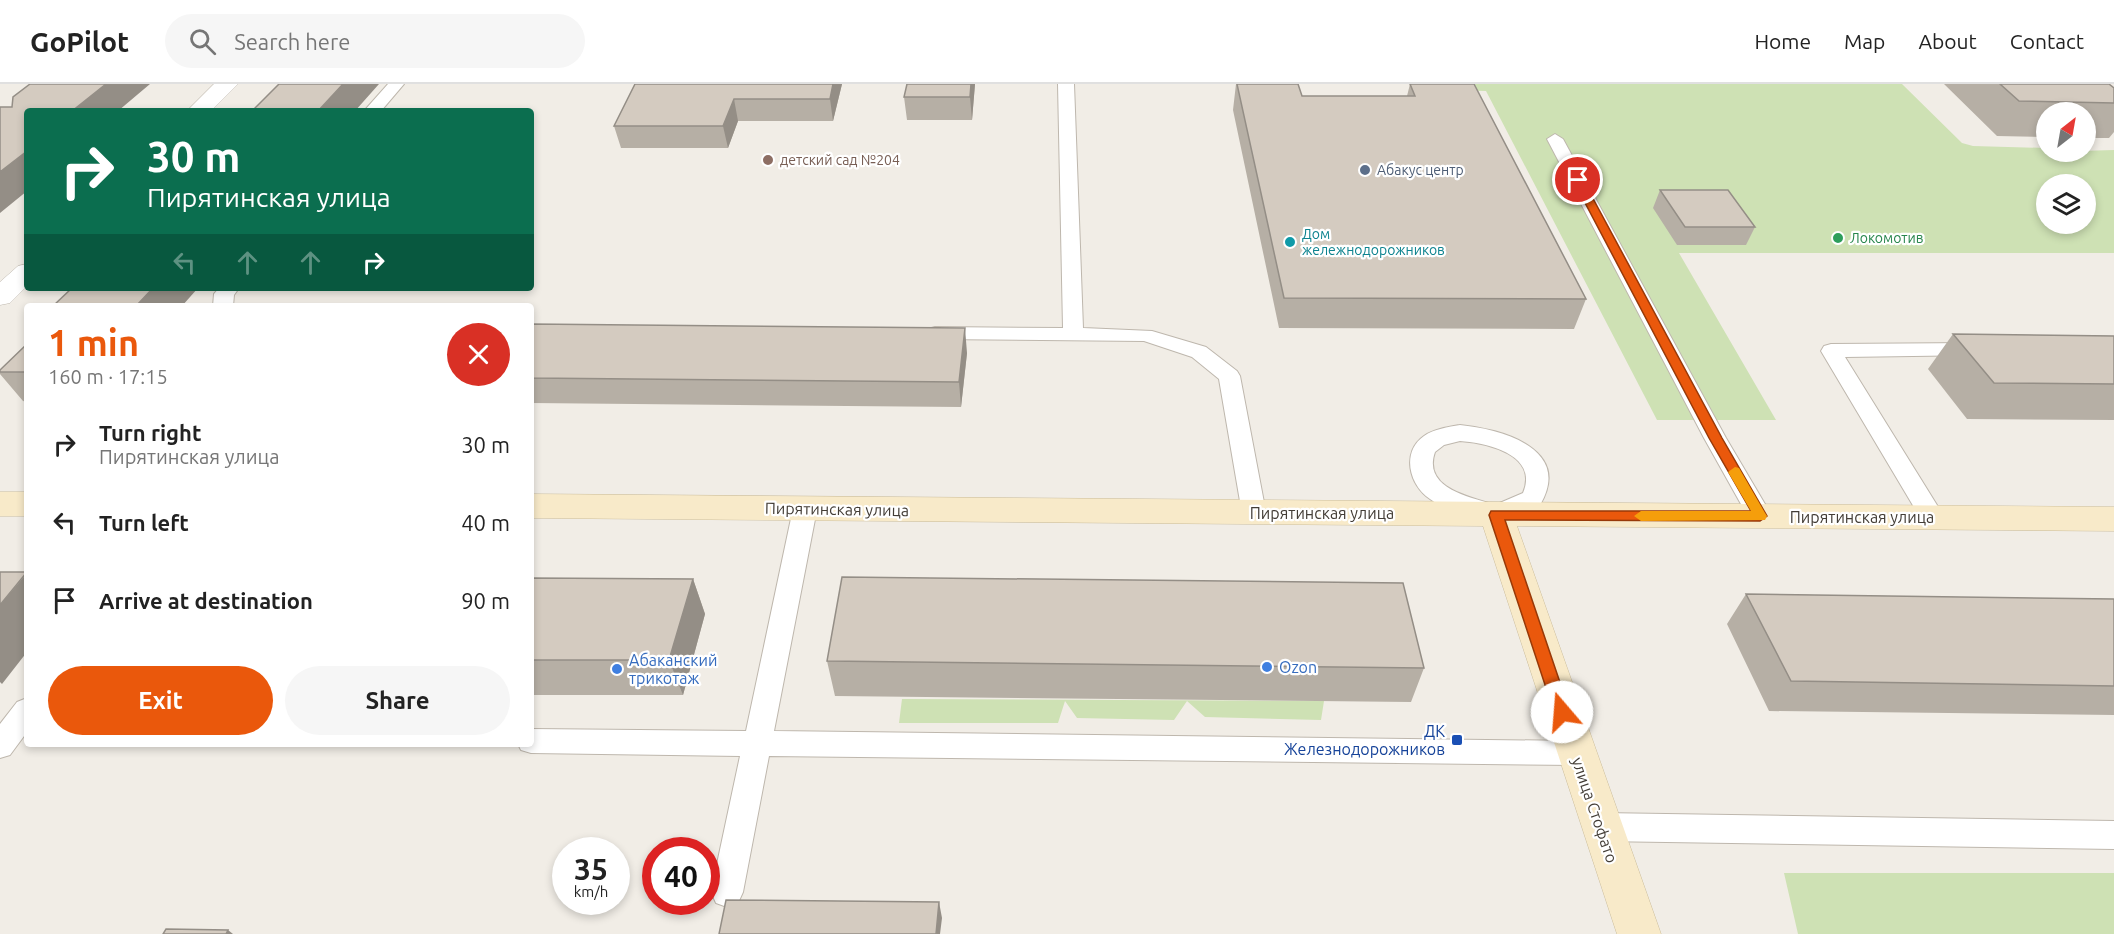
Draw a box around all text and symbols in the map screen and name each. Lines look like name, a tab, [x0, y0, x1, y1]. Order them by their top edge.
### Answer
search box	[165, 14, 585, 68]
icon: search	[186, 25, 219, 58]
text: GoPilot	[30, 26, 129, 57]
text: Search here	[234, 29, 350, 54]
text: Home	[1754, 29, 1811, 53]
text: Map	[1844, 29, 1885, 53]
text: About	[1918, 29, 1977, 53]
text: Contact	[2010, 29, 2084, 53]
north arrow	[2036, 102, 2096, 162]
map controls	[2036, 102, 2096, 234]
icon: right	[48, 132, 126, 210]
text: 30 m	[147, 133, 241, 180]
place label: детский сад №204	[780, 152, 900, 168]
marker: детский сад №204	[761, 153, 775, 167]
pin	[1552, 154, 1603, 205]
place label: Абакус центр	[1377, 162, 1464, 178]
marker: Абакус центр	[1358, 163, 1372, 177]
icon: arrive	[1561, 163, 1594, 196]
button: layers	[2036, 174, 2096, 234]
text: Пирятинская улица	[147, 182, 391, 212]
place label: Дом жележнодорожников	[1302, 226, 1445, 258]
place label: Локомотив	[1850, 230, 1924, 246]
marker: Локомотив	[1831, 231, 1845, 245]
marker: Дом жележнодорожников	[1283, 235, 1297, 249]
icon: left	[168, 246, 201, 279]
icon: ahead	[231, 246, 264, 279]
icon: ahead	[294, 246, 327, 279]
icon: right	[357, 246, 390, 279]
text: 1 min	[48, 322, 139, 363]
button: close	[447, 323, 510, 386]
text: 160 m · 17:15	[48, 365, 168, 388]
text: Turn right	[99, 420, 201, 445]
icon: right	[48, 428, 81, 461]
text: 30 m	[461, 432, 510, 457]
text: Пирятинская улица	[99, 445, 279, 468]
street label: Пирятинская улица	[765, 499, 909, 519]
street label: Пирятинская улица	[1250, 504, 1394, 522]
icon: left	[48, 506, 81, 539]
street label: Пирятинская улица	[1790, 508, 1934, 526]
text: Turn left	[99, 510, 189, 535]
text: 40 m	[461, 510, 510, 535]
icon: arrive	[48, 584, 81, 617]
text: Arrive at destination	[99, 588, 313, 613]
text: 90 m	[461, 588, 510, 613]
place label: Абаканский трикотаж	[629, 651, 717, 687]
place label: Ozon	[1279, 658, 1317, 676]
marker: Ozon	[1260, 660, 1274, 674]
marker: Абаканский трикотаж	[610, 662, 624, 676]
button: Exit	[48, 666, 273, 735]
button: Share	[285, 666, 510, 735]
position arrow	[1530, 680, 1594, 744]
place label: ДК Железнодорожников	[1284, 722, 1445, 758]
marker: ДК Железнодорожников	[1450, 733, 1464, 747]
street label: улица Стофато	[1569, 755, 1621, 865]
speed limit sign: 40	[642, 837, 720, 915]
text: 35	[574, 852, 608, 886]
text: km/h	[574, 883, 608, 900]

